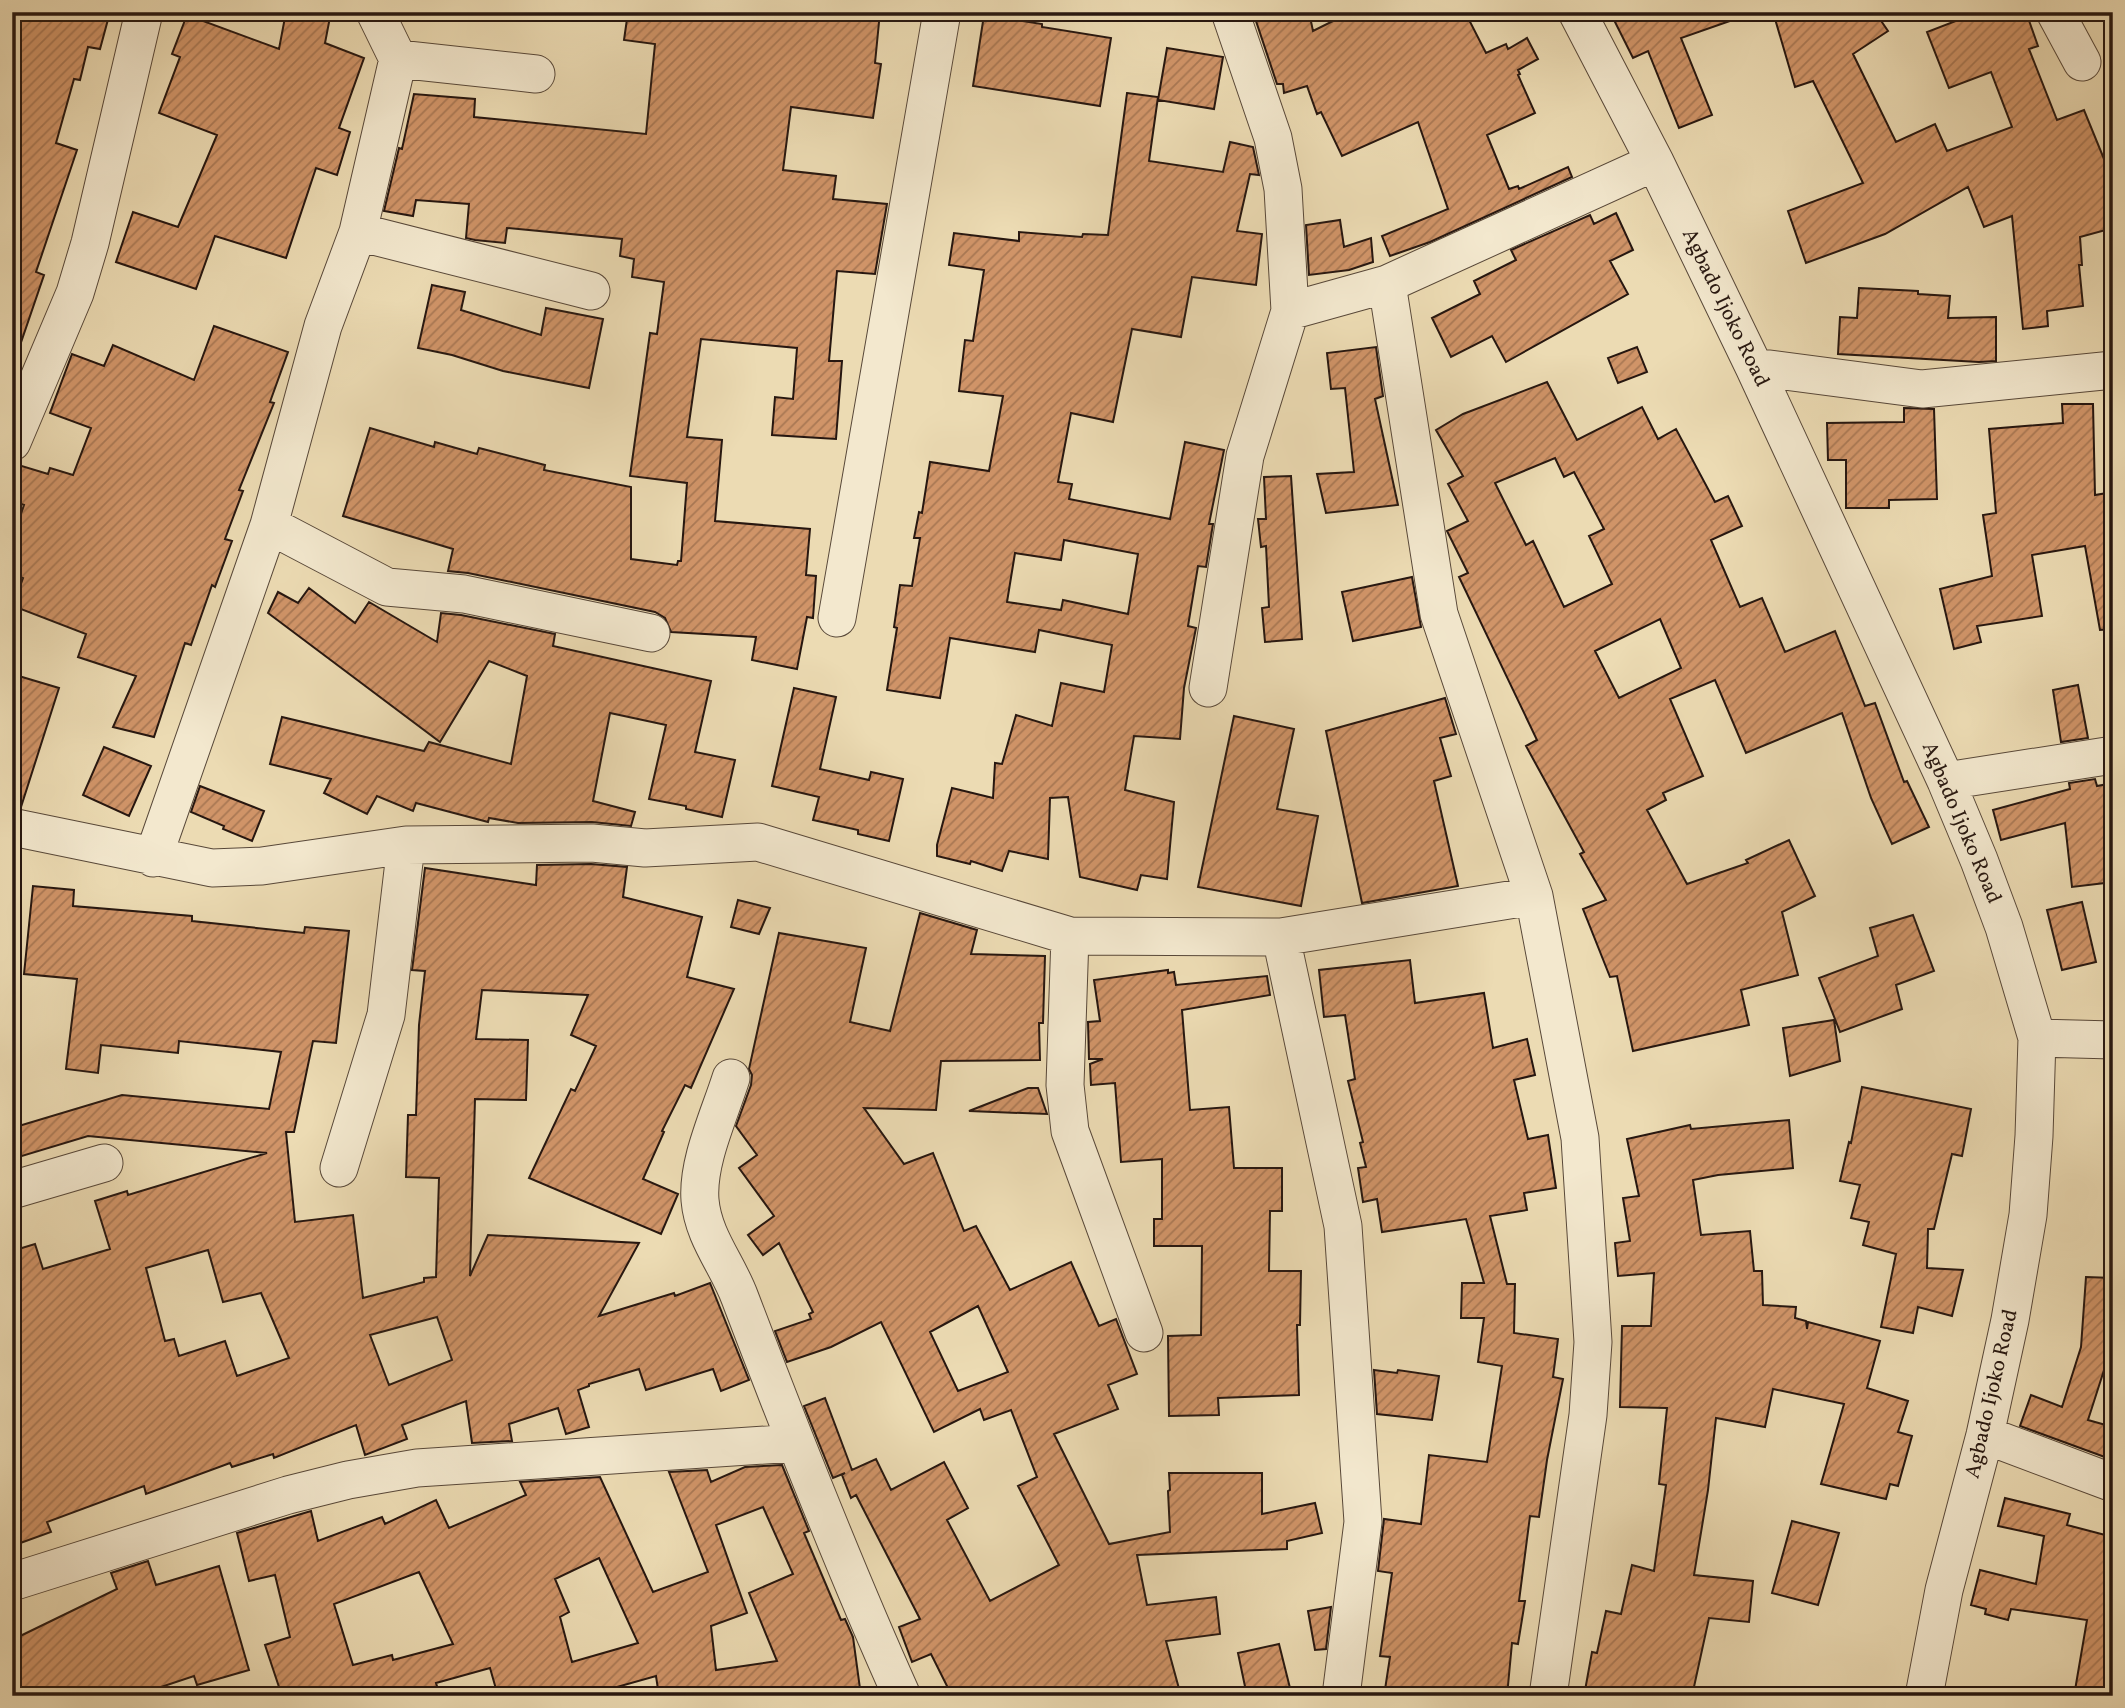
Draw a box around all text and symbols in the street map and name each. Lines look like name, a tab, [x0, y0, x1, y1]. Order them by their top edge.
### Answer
street label: Agbado Ijoko Road	[1674, 224, 1776, 392]
street label: Agbado Ijoko Road	[1914, 738, 2008, 908]
street label: Agbado Ijoko Road	[1958, 1306, 2026, 1482]

